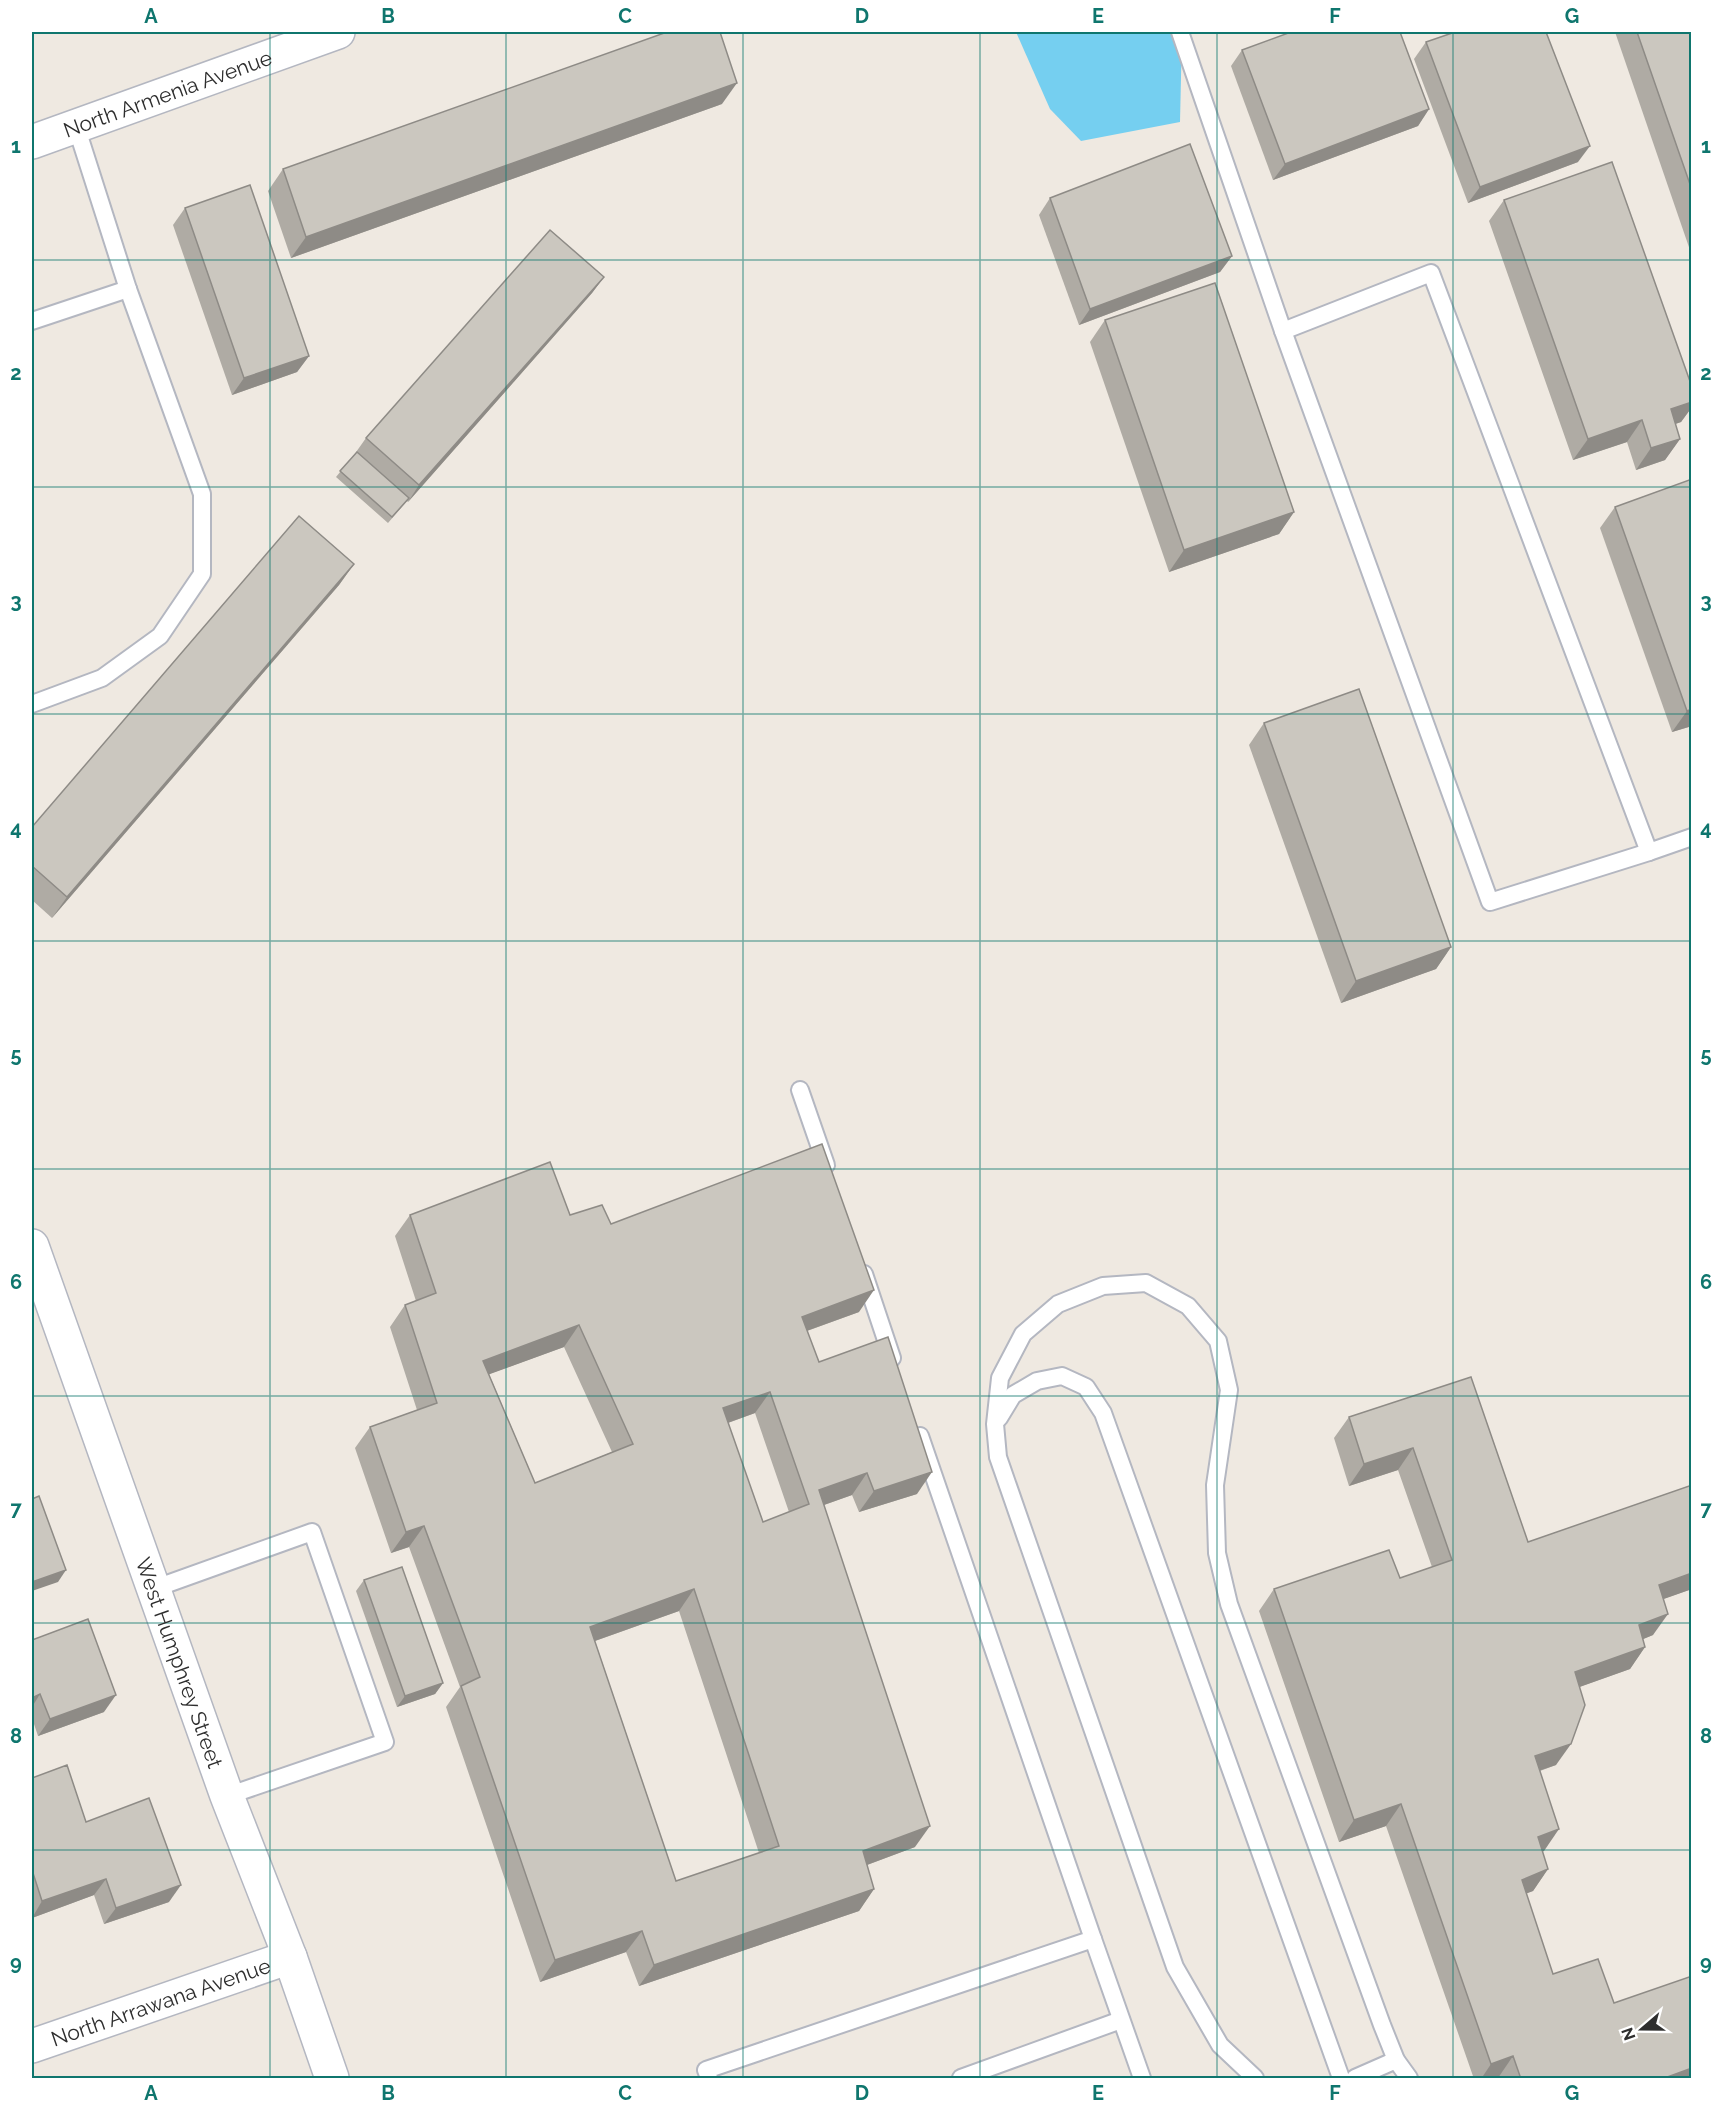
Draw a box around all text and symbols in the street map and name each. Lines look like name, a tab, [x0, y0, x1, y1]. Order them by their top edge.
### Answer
text: A	[144, 4, 158, 28]
text: B	[381, 4, 395, 28]
text: C	[618, 4, 632, 28]
text: D	[855, 4, 869, 28]
text: E	[1092, 4, 1104, 28]
text: F	[1329, 4, 1341, 28]
text: G	[1565, 4, 1579, 28]
street label: North Armenia Avenue	[60, 44, 275, 142]
text: 1	[11, 134, 21, 158]
text: 1	[1701, 134, 1711, 158]
text: 2	[10, 361, 22, 385]
text: 2	[1700, 361, 1712, 385]
text: 3	[10, 589, 22, 613]
text: 3	[1700, 589, 1712, 613]
text: 4	[10, 816, 22, 840]
text: 4	[1700, 816, 1712, 840]
text: 5	[10, 1043, 22, 1067]
text: 5	[1700, 1043, 1712, 1067]
text: 6	[10, 1270, 22, 1294]
text: 6	[1700, 1270, 1712, 1294]
text: 7	[10, 1497, 22, 1521]
text: 7	[1700, 1497, 1712, 1521]
street label: West Humphrey Street	[131, 1554, 228, 1771]
text: 8	[10, 1724, 22, 1748]
text: 8	[1700, 1724, 1712, 1748]
text: 9	[10, 1951, 22, 1975]
text: 9	[1700, 1951, 1712, 1975]
street label: North Arrawana Avenue	[48, 1952, 274, 2051]
north arrow	[1612, 1999, 1672, 2059]
text: N	[1617, 2025, 1639, 2043]
text: A	[144, 2081, 158, 2105]
text: B	[381, 2081, 395, 2105]
text: C	[618, 2081, 632, 2105]
text: D	[855, 2081, 869, 2105]
text: E	[1092, 2081, 1104, 2105]
text: F	[1329, 2081, 1341, 2105]
text: G	[1565, 2081, 1579, 2105]

